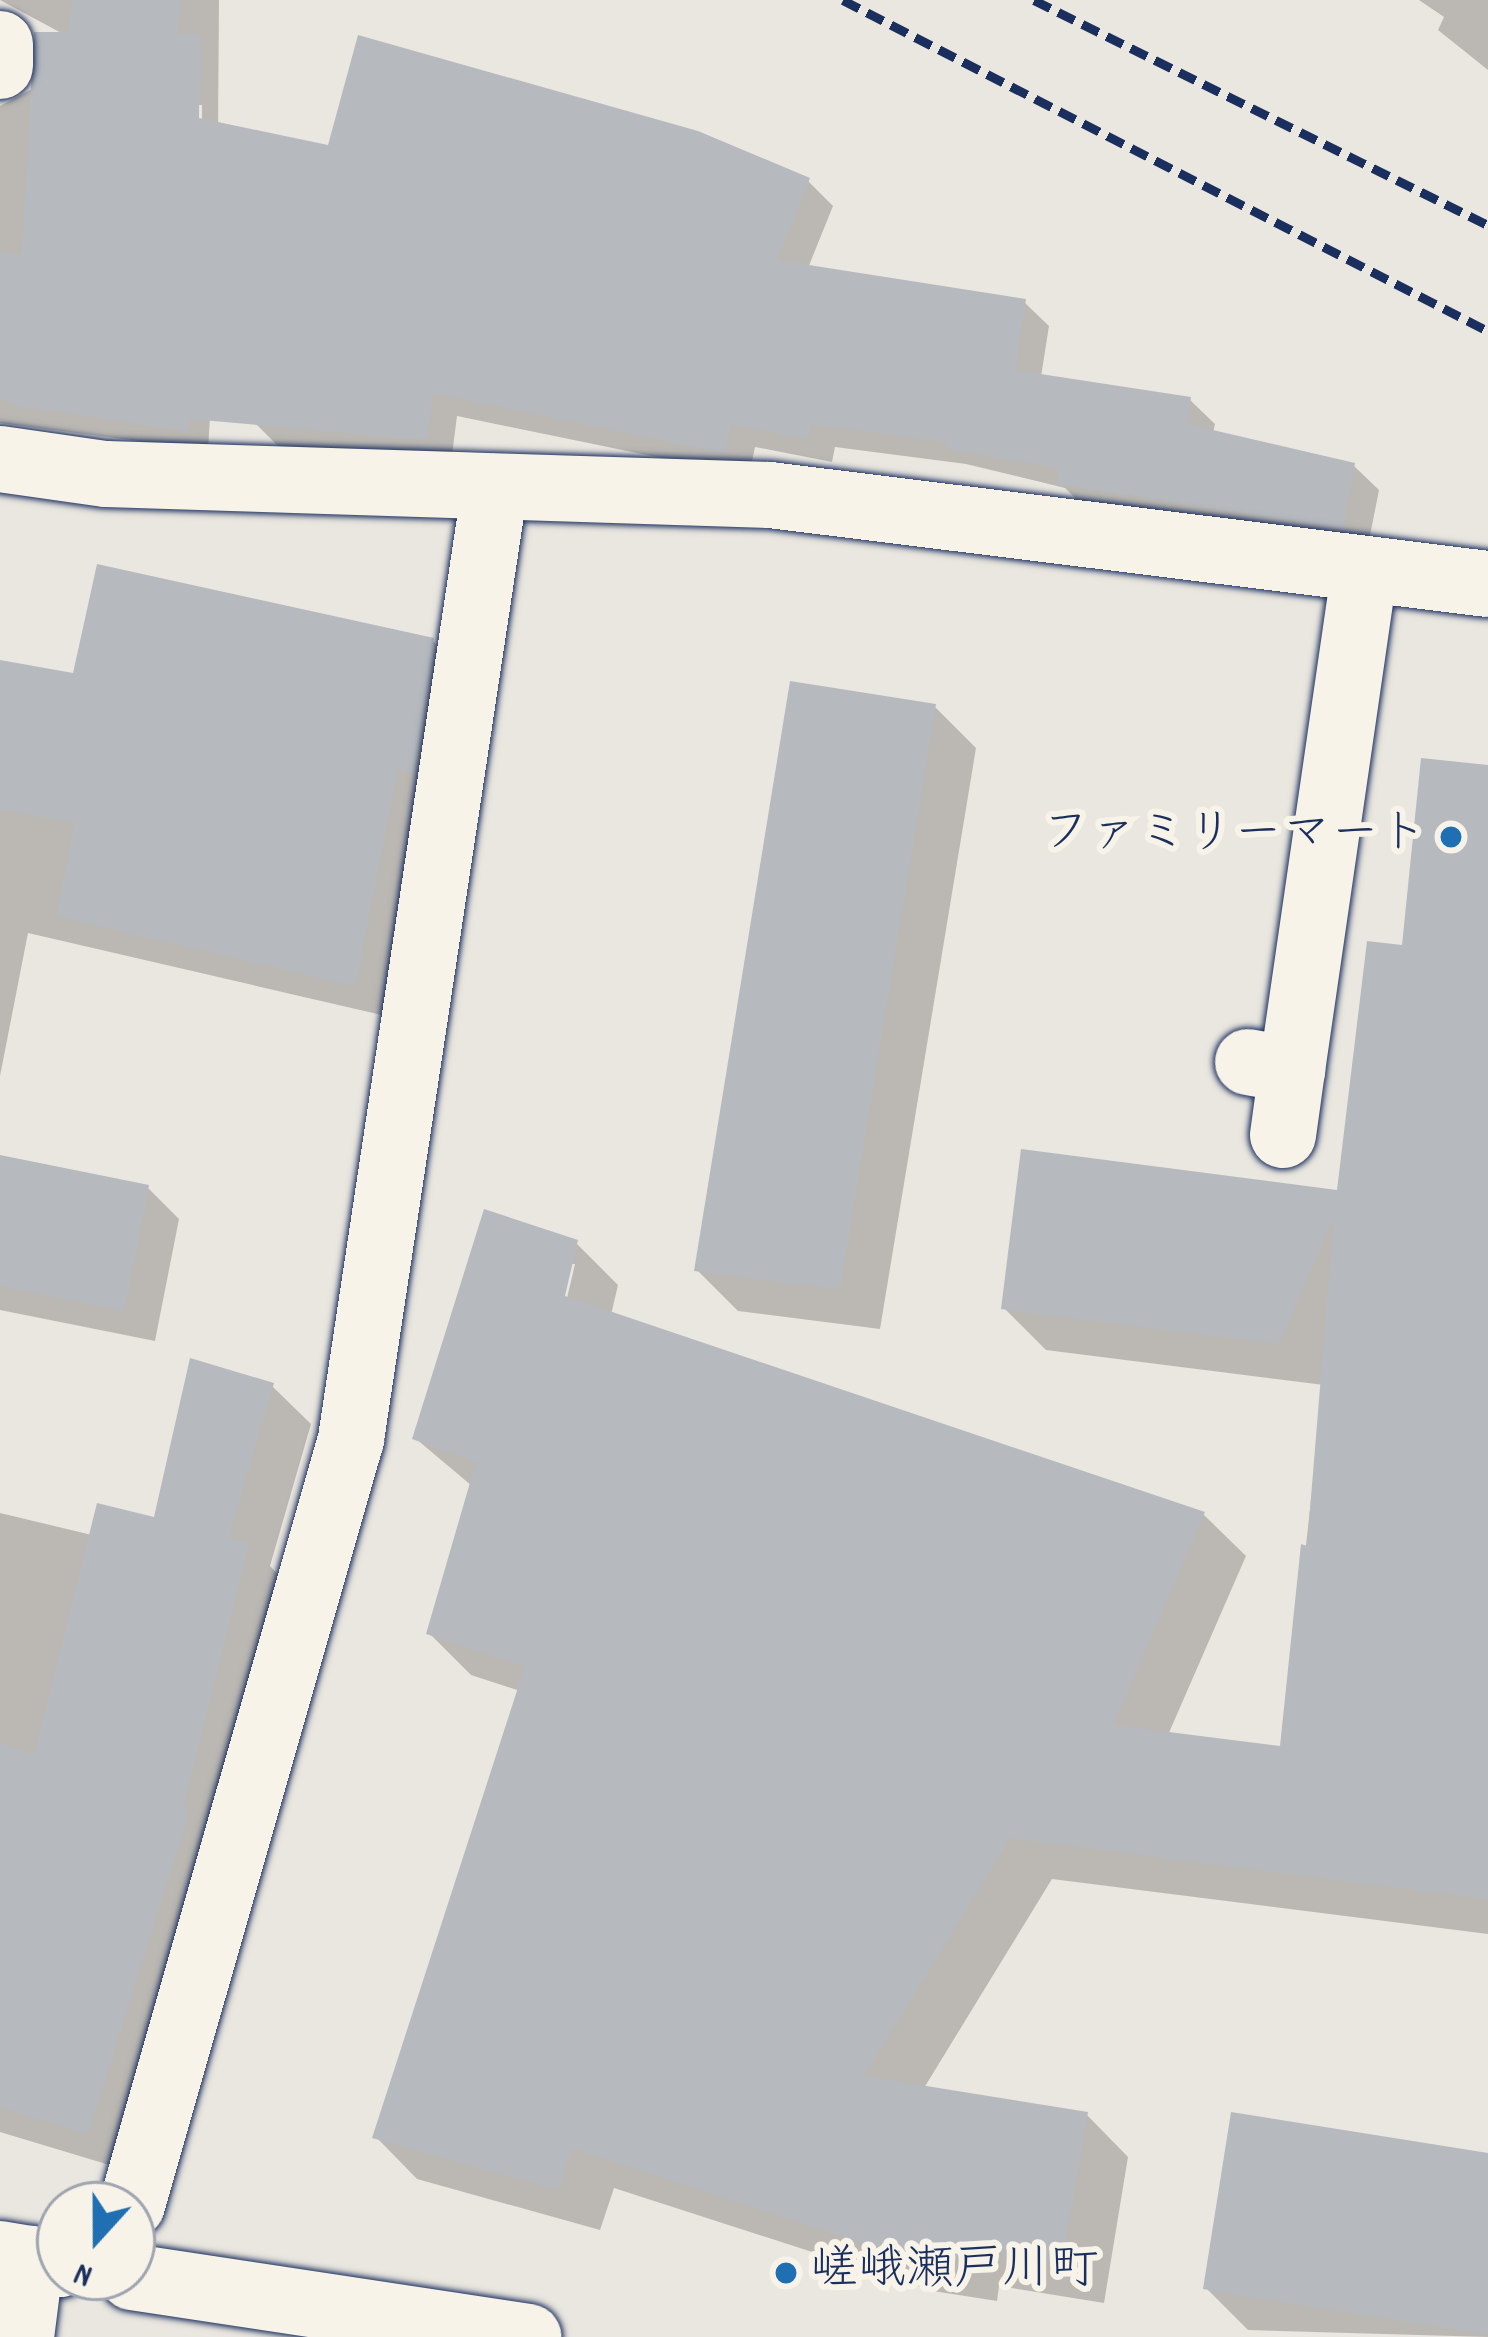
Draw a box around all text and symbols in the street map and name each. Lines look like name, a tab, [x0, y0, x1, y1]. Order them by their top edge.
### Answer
place label: ファミリーマート	[1043, 808, 1427, 866]
marker: ファミリーマート	[1438, 824, 1464, 850]
north arrow	[36, 2181, 156, 2301]
place label: 嵯峨瀬戸川町	[810, 2244, 1098, 2302]
text: N	[68, 2247, 100, 2297]
marker: 嵯峨瀬戸川町	[773, 2260, 799, 2286]

